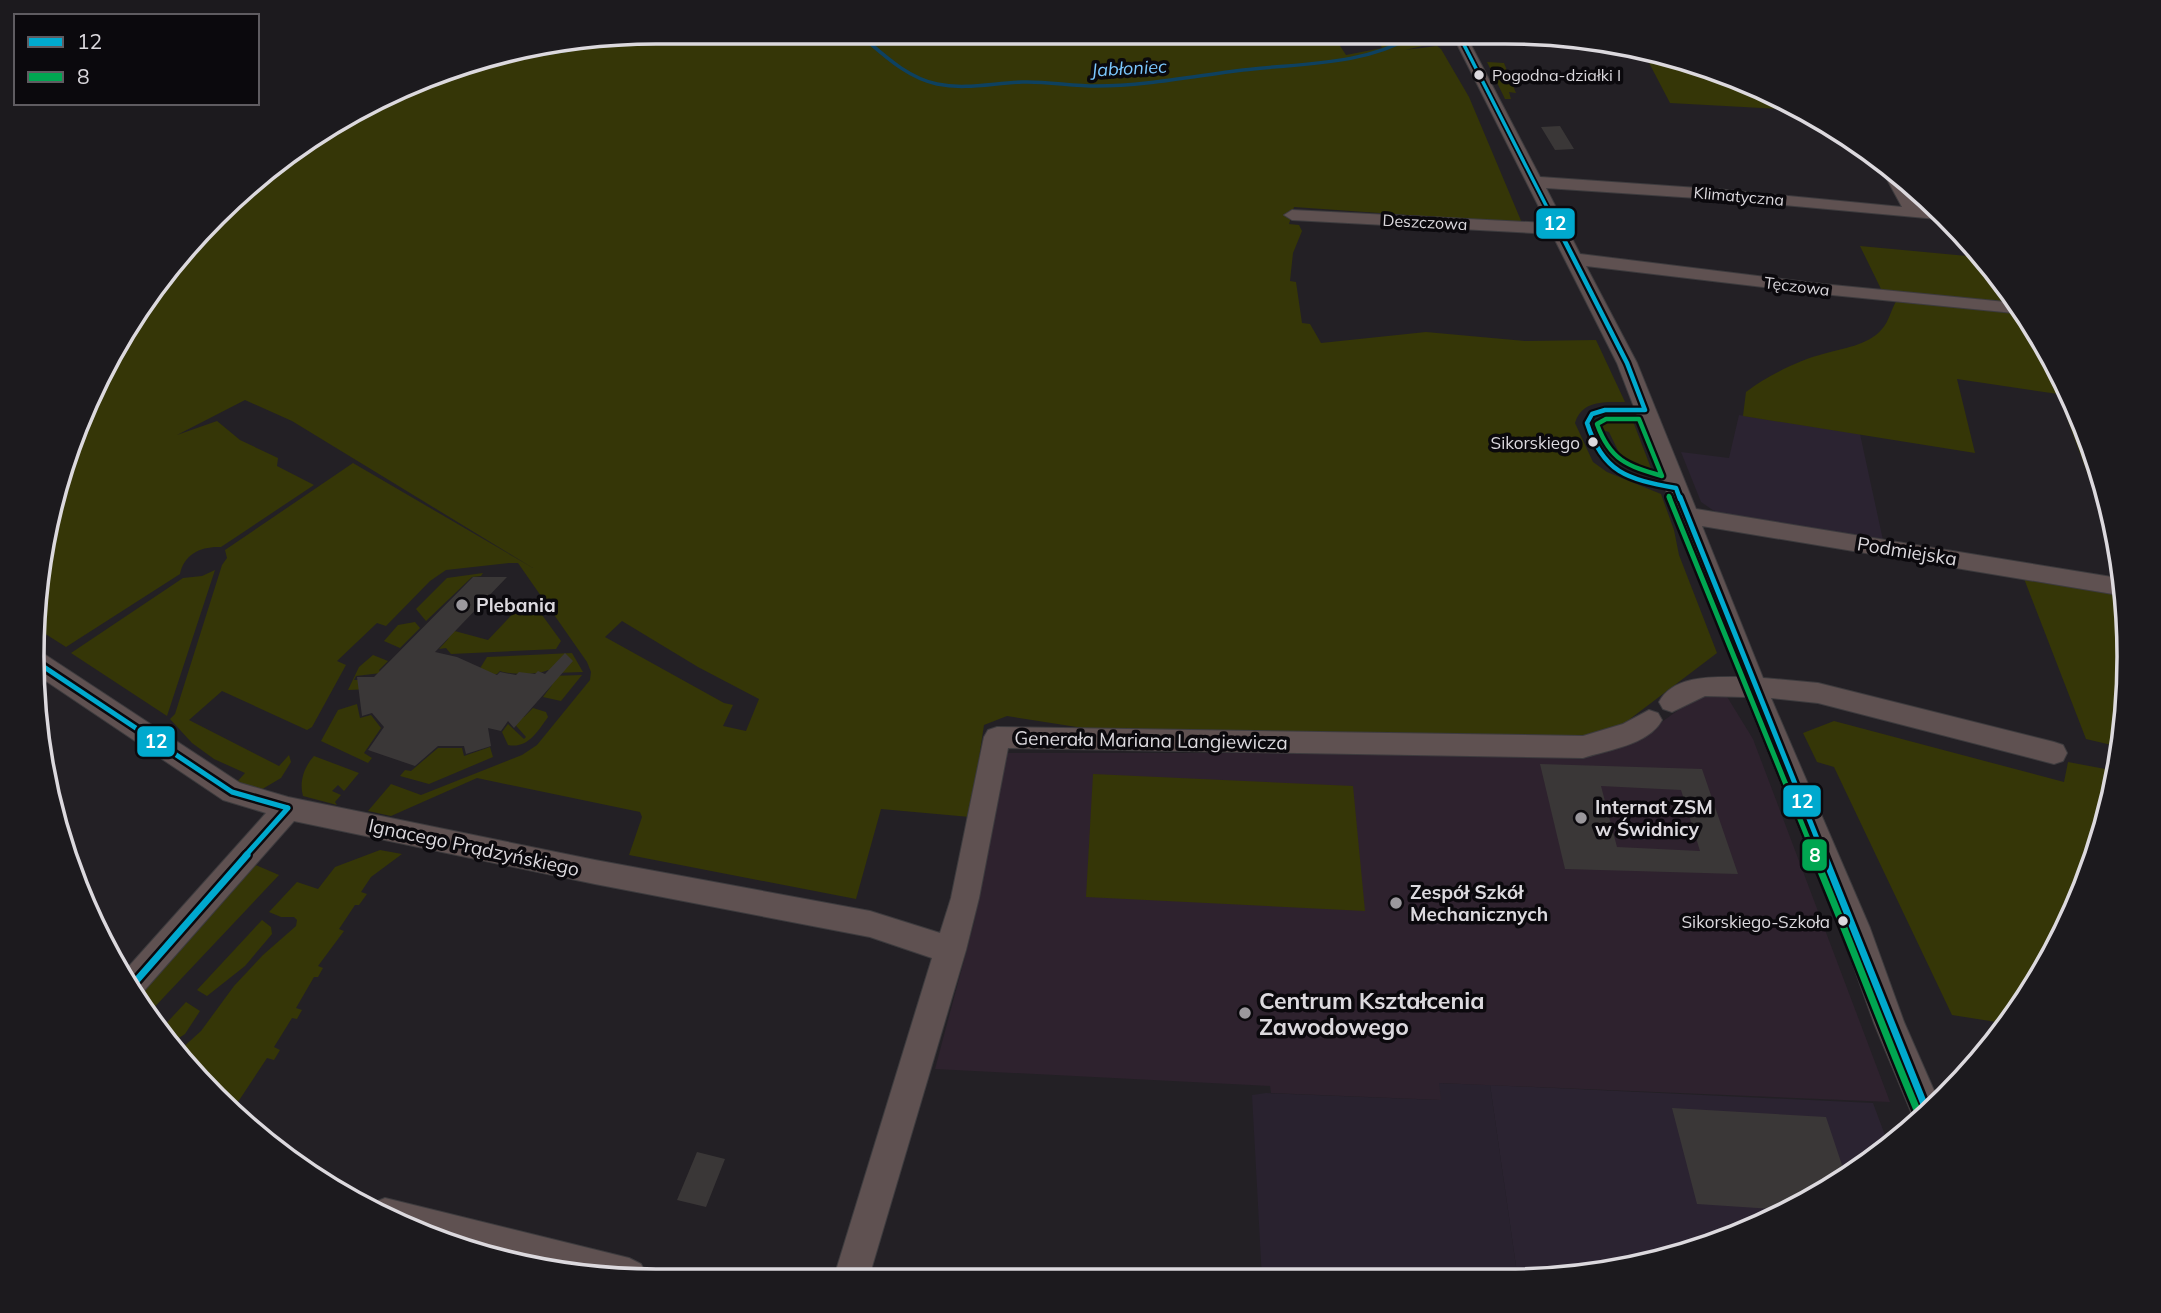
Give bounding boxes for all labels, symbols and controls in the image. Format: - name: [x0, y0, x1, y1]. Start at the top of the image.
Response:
- legend: [14, 14, 259, 105]
- text: 12: [77, 28, 102, 54]
- water label: Jabłoniec: [1089, 55, 1167, 82]
- text: 8: [77, 63, 90, 89]
- place label: Pogodna-działki I: [1492, 65, 1621, 85]
- marker: Pogodna-działki I: [1472, 68, 1486, 82]
- street label: Klimatyczna: [1693, 182, 1785, 210]
- line badge: 12: [1535, 207, 1576, 240]
- street label: Deszczowa: [1382, 210, 1468, 234]
- text: 12: [1544, 211, 1566, 235]
- street label: Tęczowa: [1763, 272, 1831, 300]
- place label: Sikorskiego: [1491, 432, 1580, 453]
- marker: Sikorskiego: [1586, 435, 1600, 449]
- street label: Podmiejska: [1855, 531, 1959, 571]
- place label: Plebania: [476, 593, 556, 617]
- marker: Plebania: [454, 597, 470, 613]
- line badge: 12: [136, 725, 176, 758]
- street label: Generała Mariana Langiewicza: [1014, 726, 1288, 754]
- text: 12: [145, 729, 167, 753]
- line badge: 12: [1782, 784, 1822, 818]
- text: 12: [1791, 789, 1813, 813]
- place label: Internat ZSM w Świdnicy: [1595, 795, 1713, 841]
- marker: Internat ZSM w Świdnicy: [1573, 810, 1589, 826]
- street label: Ignacego Prądzyńskiego: [366, 813, 582, 881]
- line badge: 8: [1801, 838, 1828, 872]
- text: 8: [1809, 843, 1821, 867]
- place label: Zespół Szkół Mechanicznych: [1410, 880, 1548, 926]
- marker: Zespół Szkół Mechanicznych: [1388, 895, 1404, 911]
- place label: Sikorskiego-Szkoła: [1682, 911, 1830, 932]
- marker: Sikorskiego-Szkoła: [1836, 914, 1850, 928]
- place label: Centrum Kształcenia Zawodowego: [1259, 986, 1485, 1041]
- marker: Centrum Kształcenia Zawodowego: [1237, 1005, 1253, 1021]

